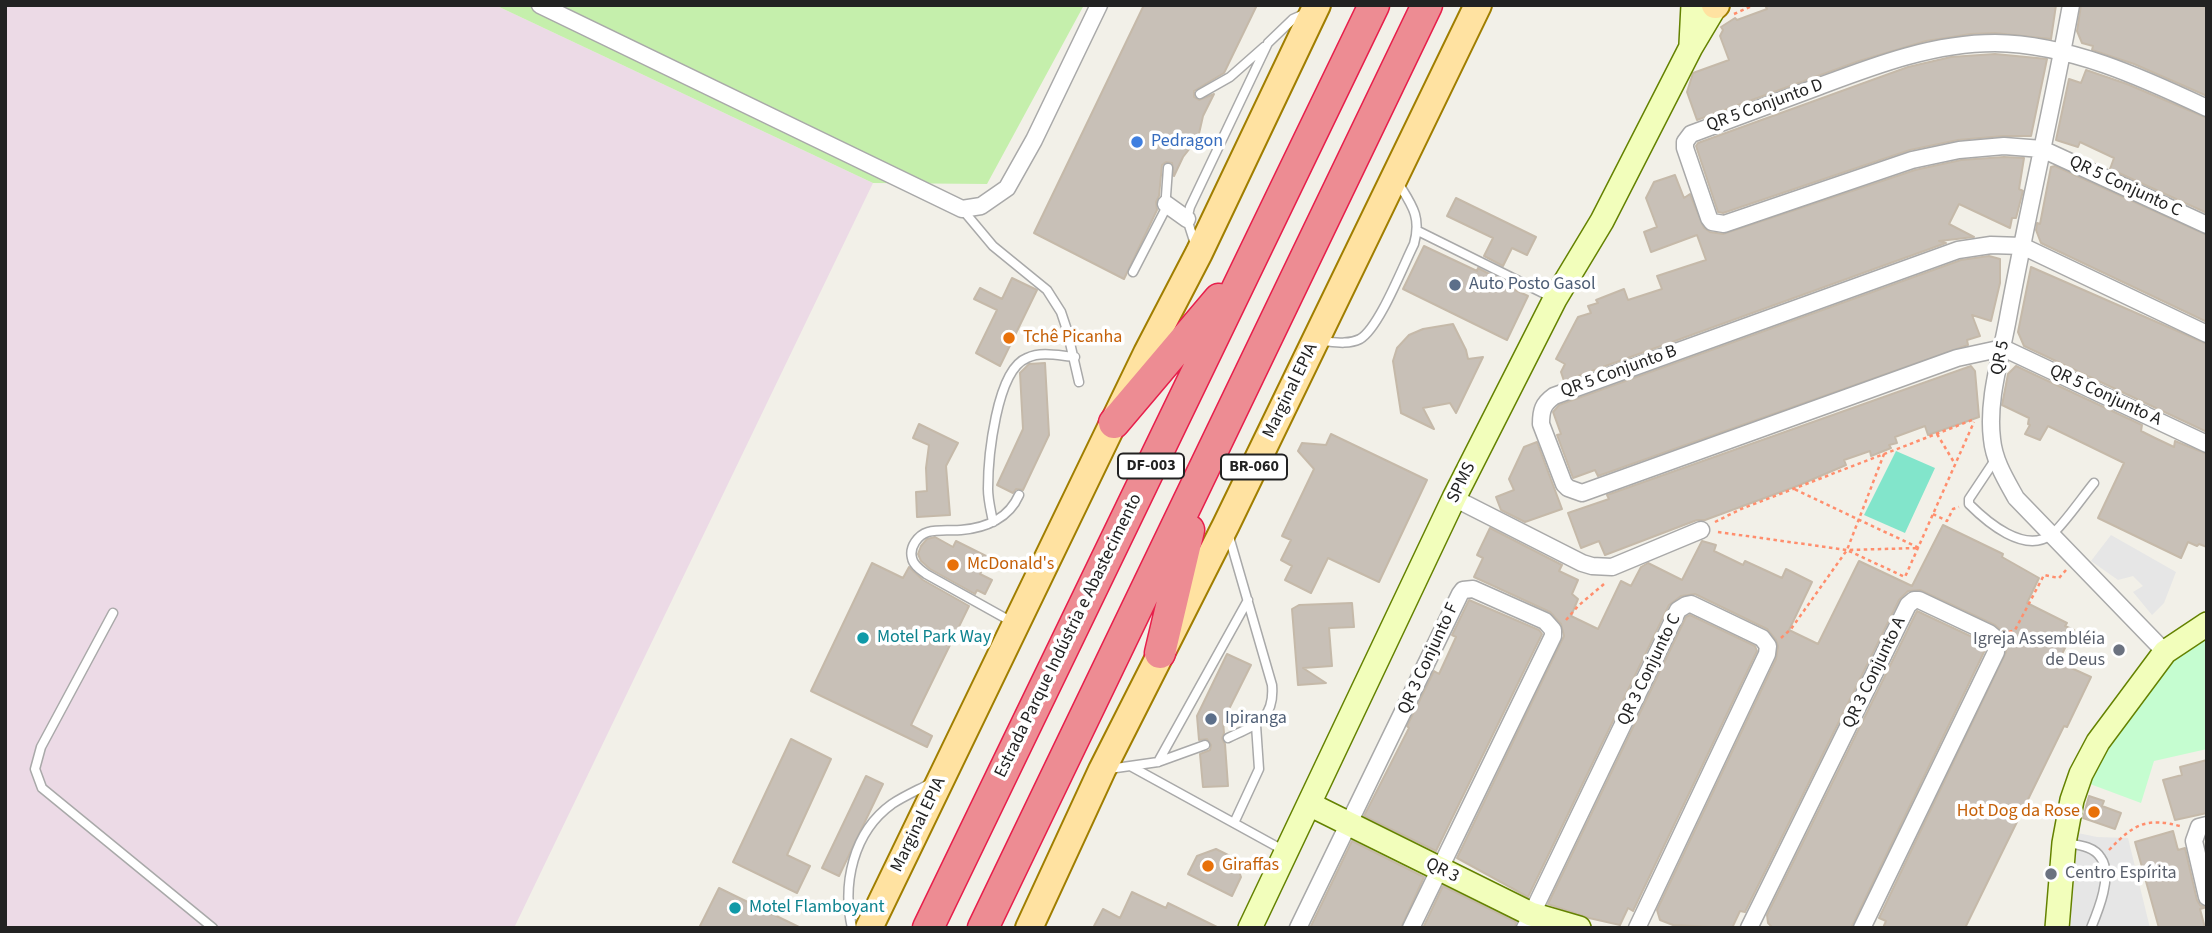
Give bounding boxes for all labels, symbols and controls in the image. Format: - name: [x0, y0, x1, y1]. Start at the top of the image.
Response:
- street label: QR 5 Conjunto D: [1704, 75, 1826, 137]
- place label: Pedragon: [1151, 131, 1223, 153]
- marker: Pedragon: [1129, 134, 1145, 150]
- street label: QR 5 Conjunto C: [2065, 151, 2185, 223]
- place label: Auto Posto Gasol: [1469, 274, 1596, 296]
- marker: Auto Posto Gasol: [1447, 277, 1463, 293]
- place label: Tchê Picanha: [1023, 327, 1122, 349]
- marker: Tchê Picanha: [1001, 330, 1017, 346]
- street label: QR 5: [1987, 339, 2015, 377]
- street label: Marginal EPIA: [1259, 340, 1323, 442]
- street label: QR 5 Conjunto B: [1558, 341, 1680, 403]
- street label: QR 5 Conjunto A: [2045, 361, 2165, 431]
- road number: DF-003: [1118, 453, 1184, 478]
- road number: BR-060: [1221, 454, 1287, 480]
- street label: SPMS: [1443, 459, 1481, 507]
- street label: Estrada Parque Indústria e Abastecimento: [991, 491, 1147, 781]
- place label: McDonald's: [967, 554, 1054, 576]
- marker: McDonald's: [945, 557, 961, 573]
- street label: QR 3 Conjunto F: [1394, 600, 1464, 718]
- street label: QR 3 Conjunto C: [1614, 611, 1686, 729]
- street label: QR 3 Conjunto A: [1839, 614, 1911, 732]
- place label: Motel Park Way: [877, 627, 991, 649]
- place label: Igreja Assembléia de Deus: [1973, 629, 2105, 672]
- marker: Motel Park Way: [855, 630, 871, 646]
- marker: Igreja Assembléia de Deus: [2111, 642, 2127, 658]
- place label: Ipiranga: [1225, 708, 1287, 730]
- marker: Ipiranga: [1203, 711, 1219, 727]
- street label: Marginal EPIA: [887, 774, 951, 876]
- place label: Hot Dog da Rose: [1957, 801, 2080, 823]
- marker: Hot Dog da Rose: [2086, 804, 2102, 820]
- street label: QR 3: [1422, 854, 1462, 888]
- place label: Giraffas: [1222, 855, 1279, 877]
- marker: Giraffas: [1200, 858, 1216, 874]
- place label: Centro Espírita: [2065, 863, 2176, 885]
- marker: Centro Espírita: [2043, 866, 2059, 882]
- place label: Motel Flamboyant: [749, 897, 885, 919]
- marker: Motel Flamboyant: [727, 900, 743, 916]

